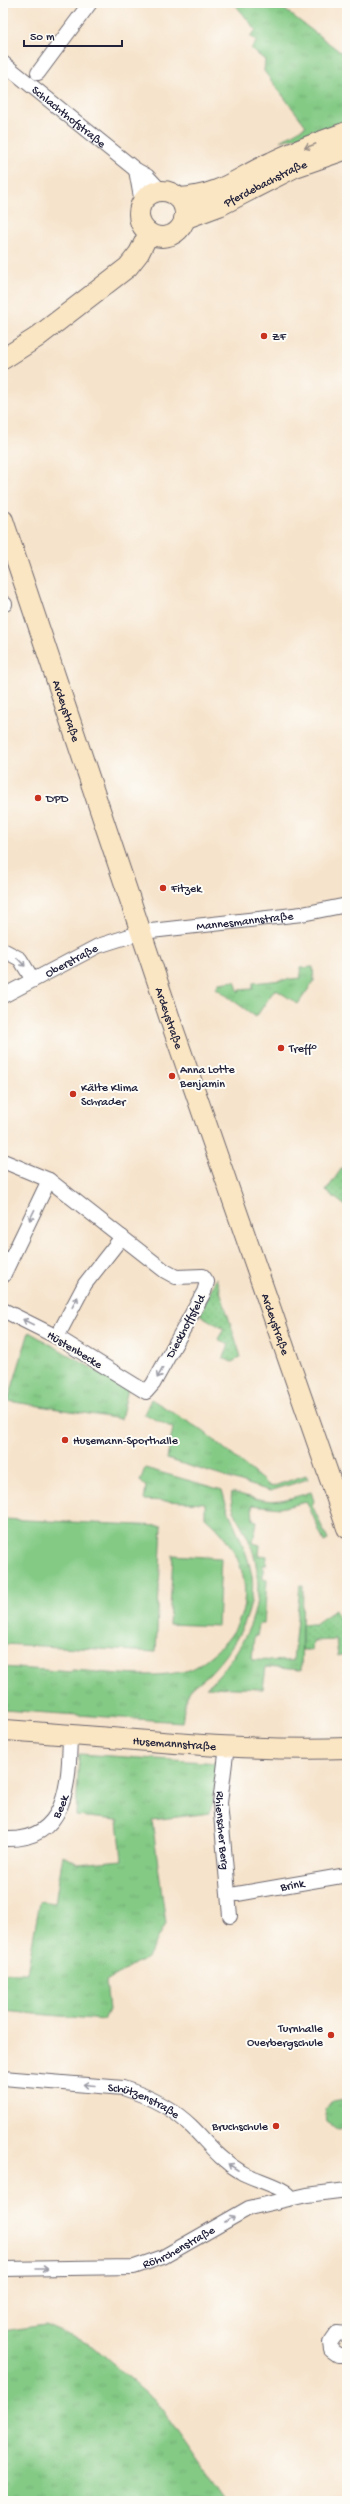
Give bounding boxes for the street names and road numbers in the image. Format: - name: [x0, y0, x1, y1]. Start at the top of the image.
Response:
- street label: Schlachthofstraße: [28, 84, 108, 152]
- street label: Pferdebachstraße: [221, 158, 310, 212]
- street label: Ardeystraße: [48, 679, 82, 745]
- street label: Mannesmannstraße: [196, 910, 295, 935]
- street label: Oberstraße: [43, 942, 102, 982]
- street label: Ardeystraße: [151, 986, 185, 1052]
- street label: Dieckhoffsfeld: [164, 1292, 210, 1362]
- street label: Ardeystraße: [257, 1292, 291, 1358]
- street label: Hüstenbecke: [44, 1329, 105, 1373]
- street label: Husemannstraße: [132, 1735, 217, 1755]
- street label: Rhienscher Berg: [211, 1790, 231, 1871]
- street label: Beek: [50, 1792, 73, 1822]
- street label: Brink: [278, 1877, 307, 1896]
- street label: Schützenstraße: [107, 2082, 182, 2123]
- street label: Röhrchenstraße: [141, 2224, 219, 2272]

